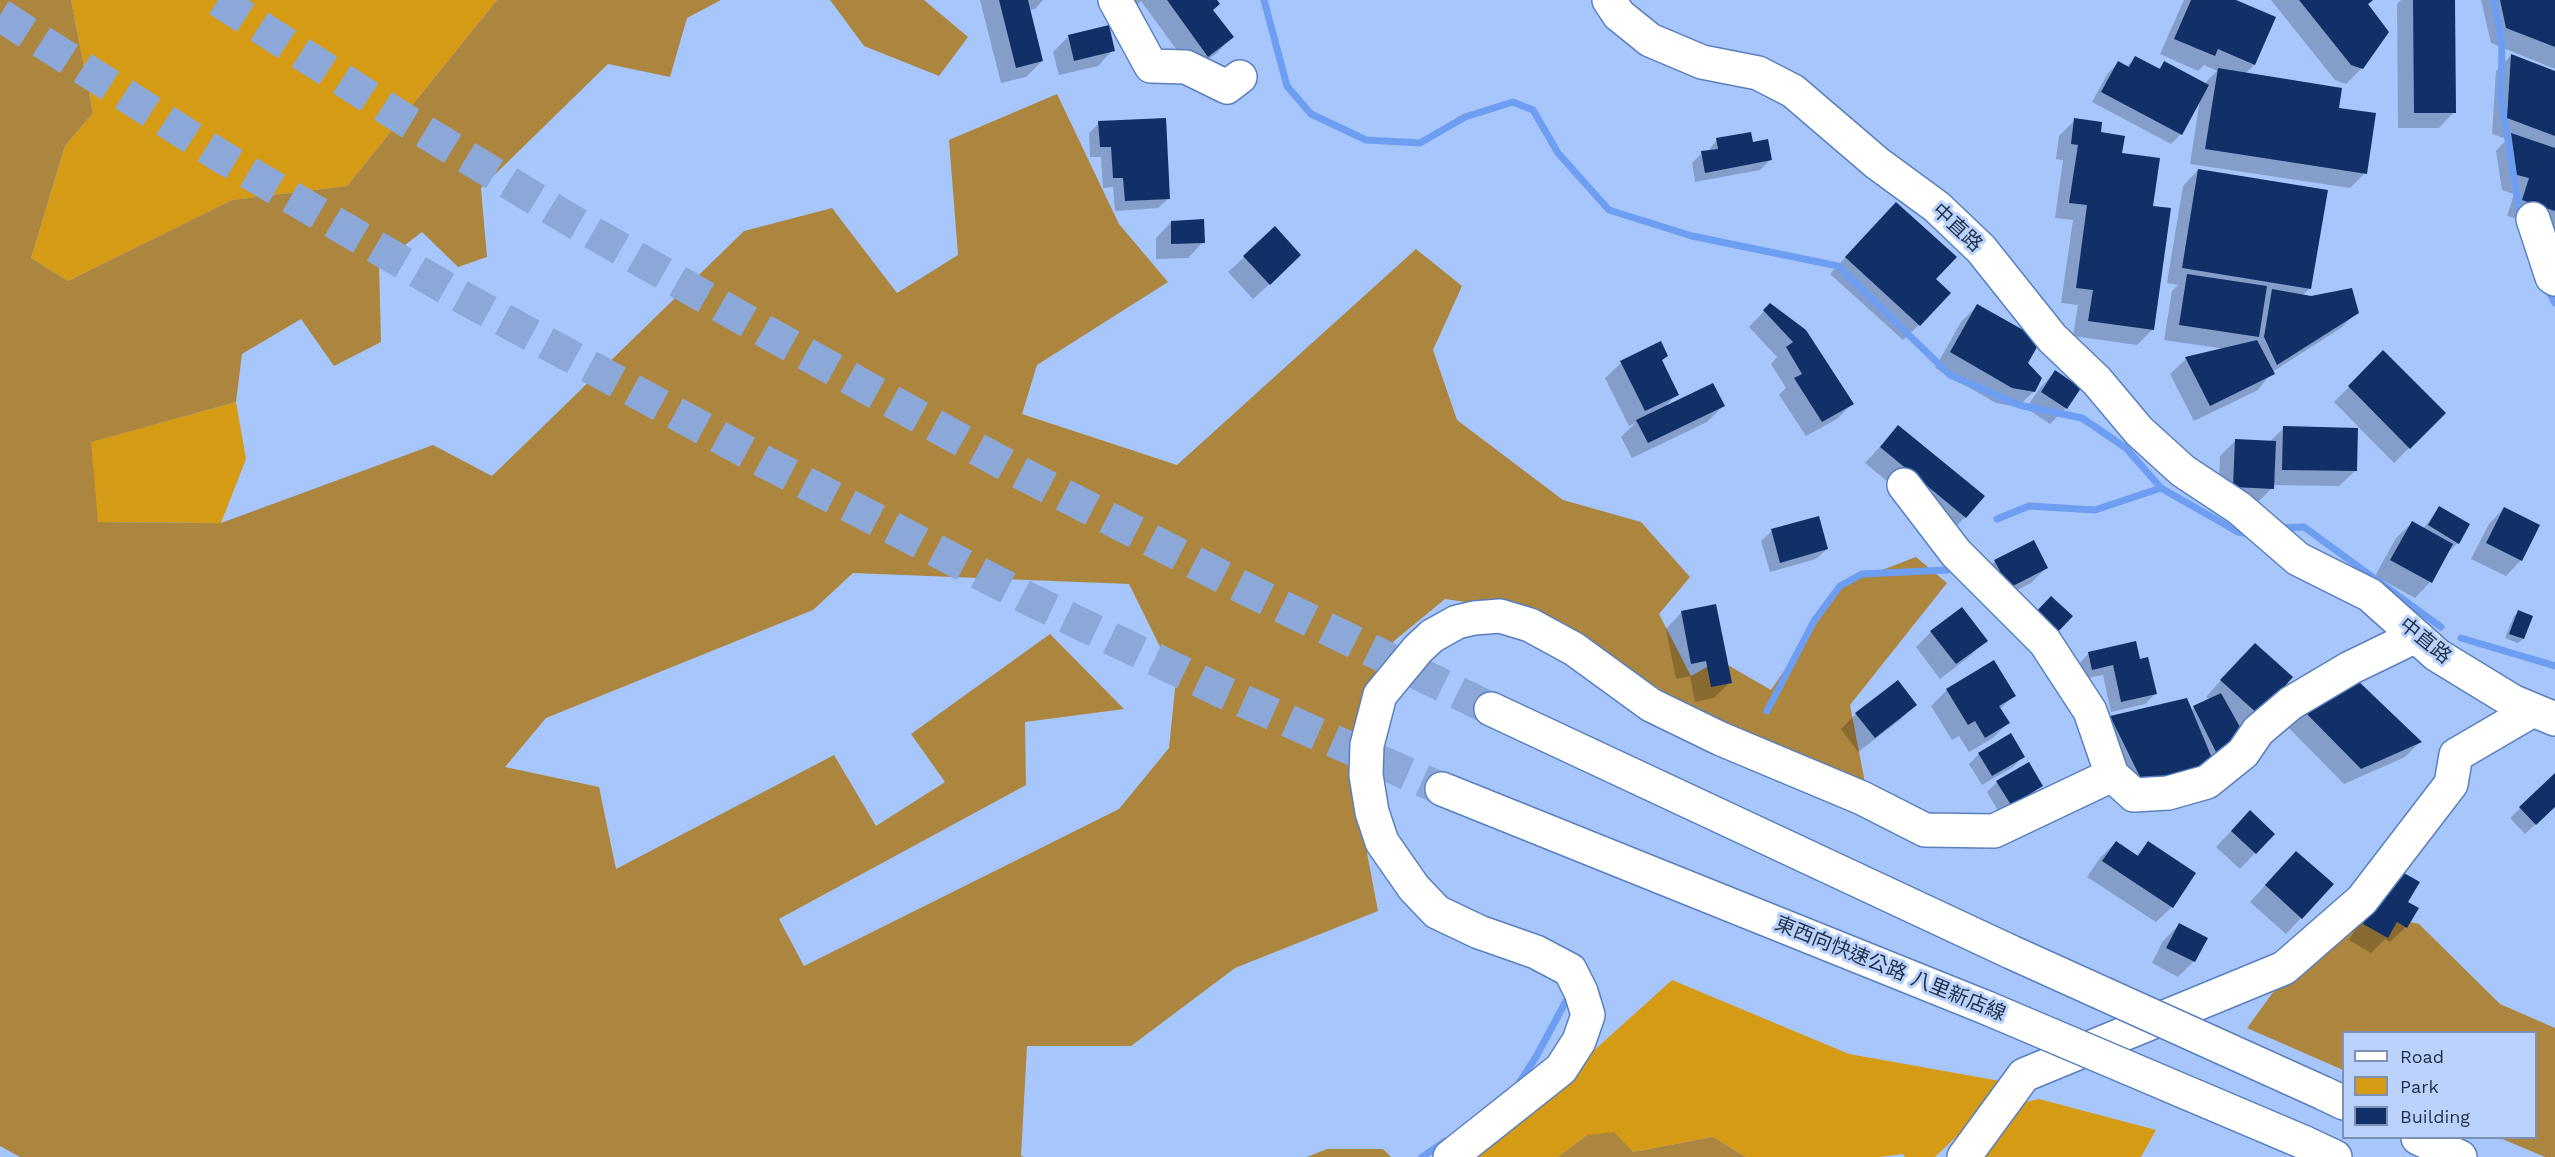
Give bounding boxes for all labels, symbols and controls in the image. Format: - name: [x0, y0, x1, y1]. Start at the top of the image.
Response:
- street label: 中直路: [1927, 199, 1987, 257]
- street label: 中直路: [2394, 613, 2456, 669]
- street label: 東西向快速公路 八里新店線: [1771, 912, 2009, 1026]
- legend: [2342, 1031, 2537, 1139]
- text: Road: [2400, 1046, 2444, 1067]
- text: Park: [2400, 1076, 2439, 1097]
- text: Building: [2400, 1106, 2470, 1127]

